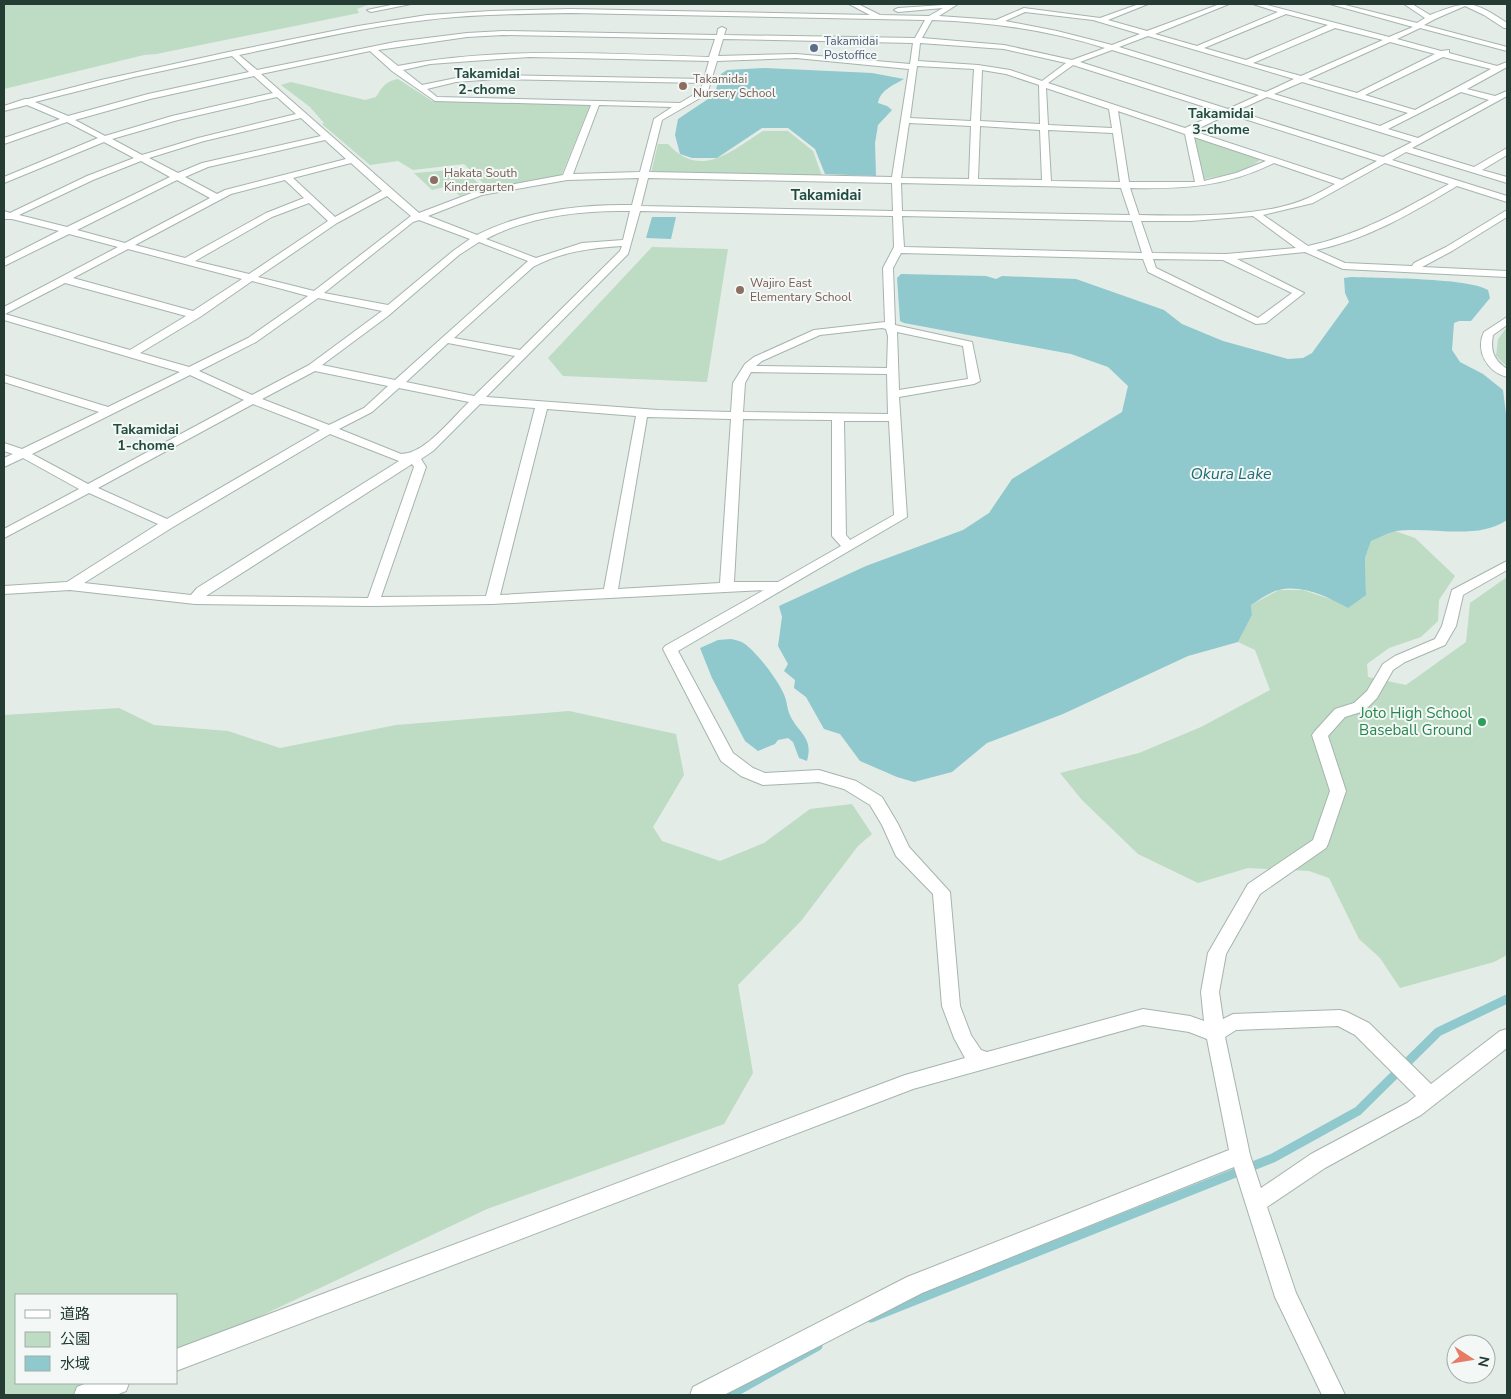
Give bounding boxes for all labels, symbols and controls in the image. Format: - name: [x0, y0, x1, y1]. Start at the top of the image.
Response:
- place label: Takamidai Postoffice: [824, 33, 878, 63]
- marker: Takamidai Postoffice: [808, 42, 820, 54]
- district label: Takamidai 2-chome: [454, 64, 520, 99]
- place label: Takamidai Nursery School: [693, 71, 776, 101]
- marker: Takamidai Nursery School: [677, 80, 689, 92]
- district label: Takamidai 3-chome: [1188, 104, 1254, 139]
- place label: Hakata South Kindergarten: [444, 165, 517, 195]
- marker: Hakata South Kindergarten: [428, 174, 440, 186]
- district label: Takamidai: [791, 185, 861, 205]
- place label: Wajiro East Elementary School: [750, 275, 852, 305]
- marker: Wajiro East Elementary School: [734, 284, 746, 296]
- district label: Takamidai 1-chome: [113, 420, 179, 455]
- water label: Okura Lake: [1191, 463, 1272, 485]
- place label: Joto High School Baseball Ground: [1359, 703, 1473, 740]
- marker: Joto High School Baseball Ground: [1476, 716, 1488, 728]
- legend: [15, 1294, 178, 1384]
- text: 道路: [60, 1304, 90, 1324]
- text: 公園: [60, 1329, 90, 1349]
- north arrow: [1446, 1334, 1496, 1384]
- text: 水域: [60, 1354, 90, 1374]
- text: N: [1473, 1354, 1494, 1369]

